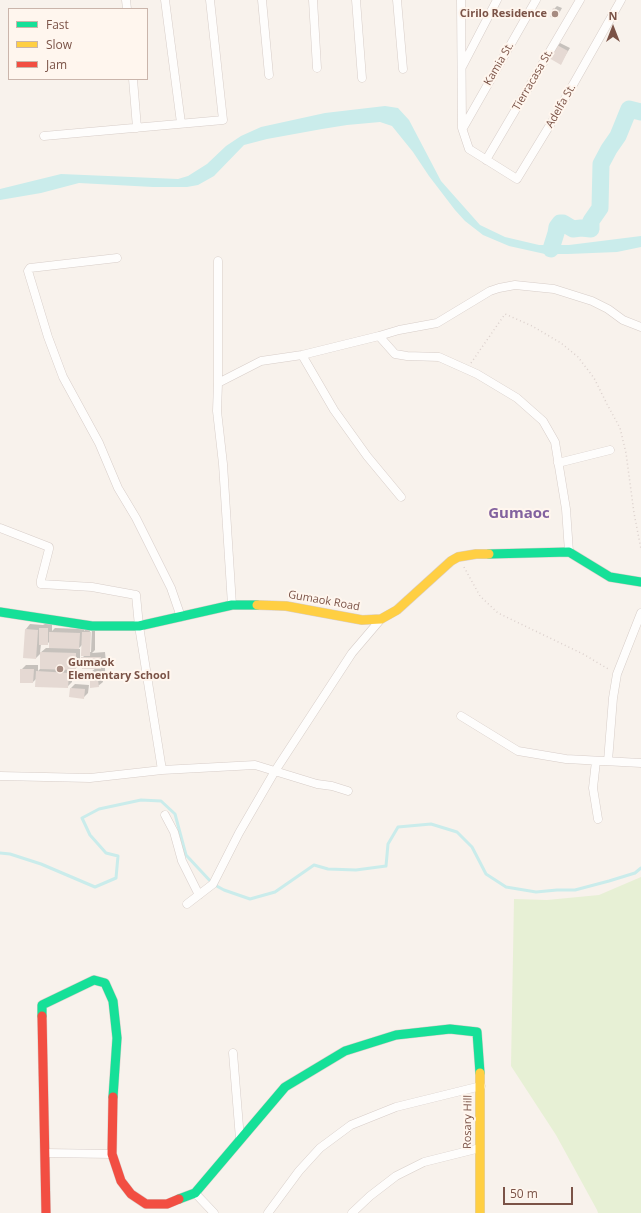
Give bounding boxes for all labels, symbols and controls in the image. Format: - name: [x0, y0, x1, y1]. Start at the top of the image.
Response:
- place label: Cirilo Residence: [460, 7, 547, 21]
- legend: [8, 8, 148, 80]
- north arrow: [593, 8, 633, 48]
- text: N: [609, 8, 617, 23]
- marker: Cirilo Residence: [550, 9, 560, 19]
- text: Fast: [46, 16, 69, 33]
- text: Slow: [46, 36, 72, 53]
- street label: Kamia St.: [481, 40, 517, 88]
- street label: Tierracasa St.: [510, 47, 556, 113]
- text: Jam: [46, 56, 67, 73]
- street label: Adelfa St.: [543, 82, 579, 130]
- district label: Gumaoc: [488, 505, 550, 523]
- street label: Gumaok Road: [287, 588, 361, 614]
- place label: Gumaok Elementary School: [68, 656, 170, 682]
- marker: Gumaok Elementary School: [55, 664, 65, 674]
- street label: Rosary Hill: [461, 1095, 475, 1149]
- scale bar: [505, 1179, 575, 1205]
- text: 50 m: [510, 1185, 538, 1202]

